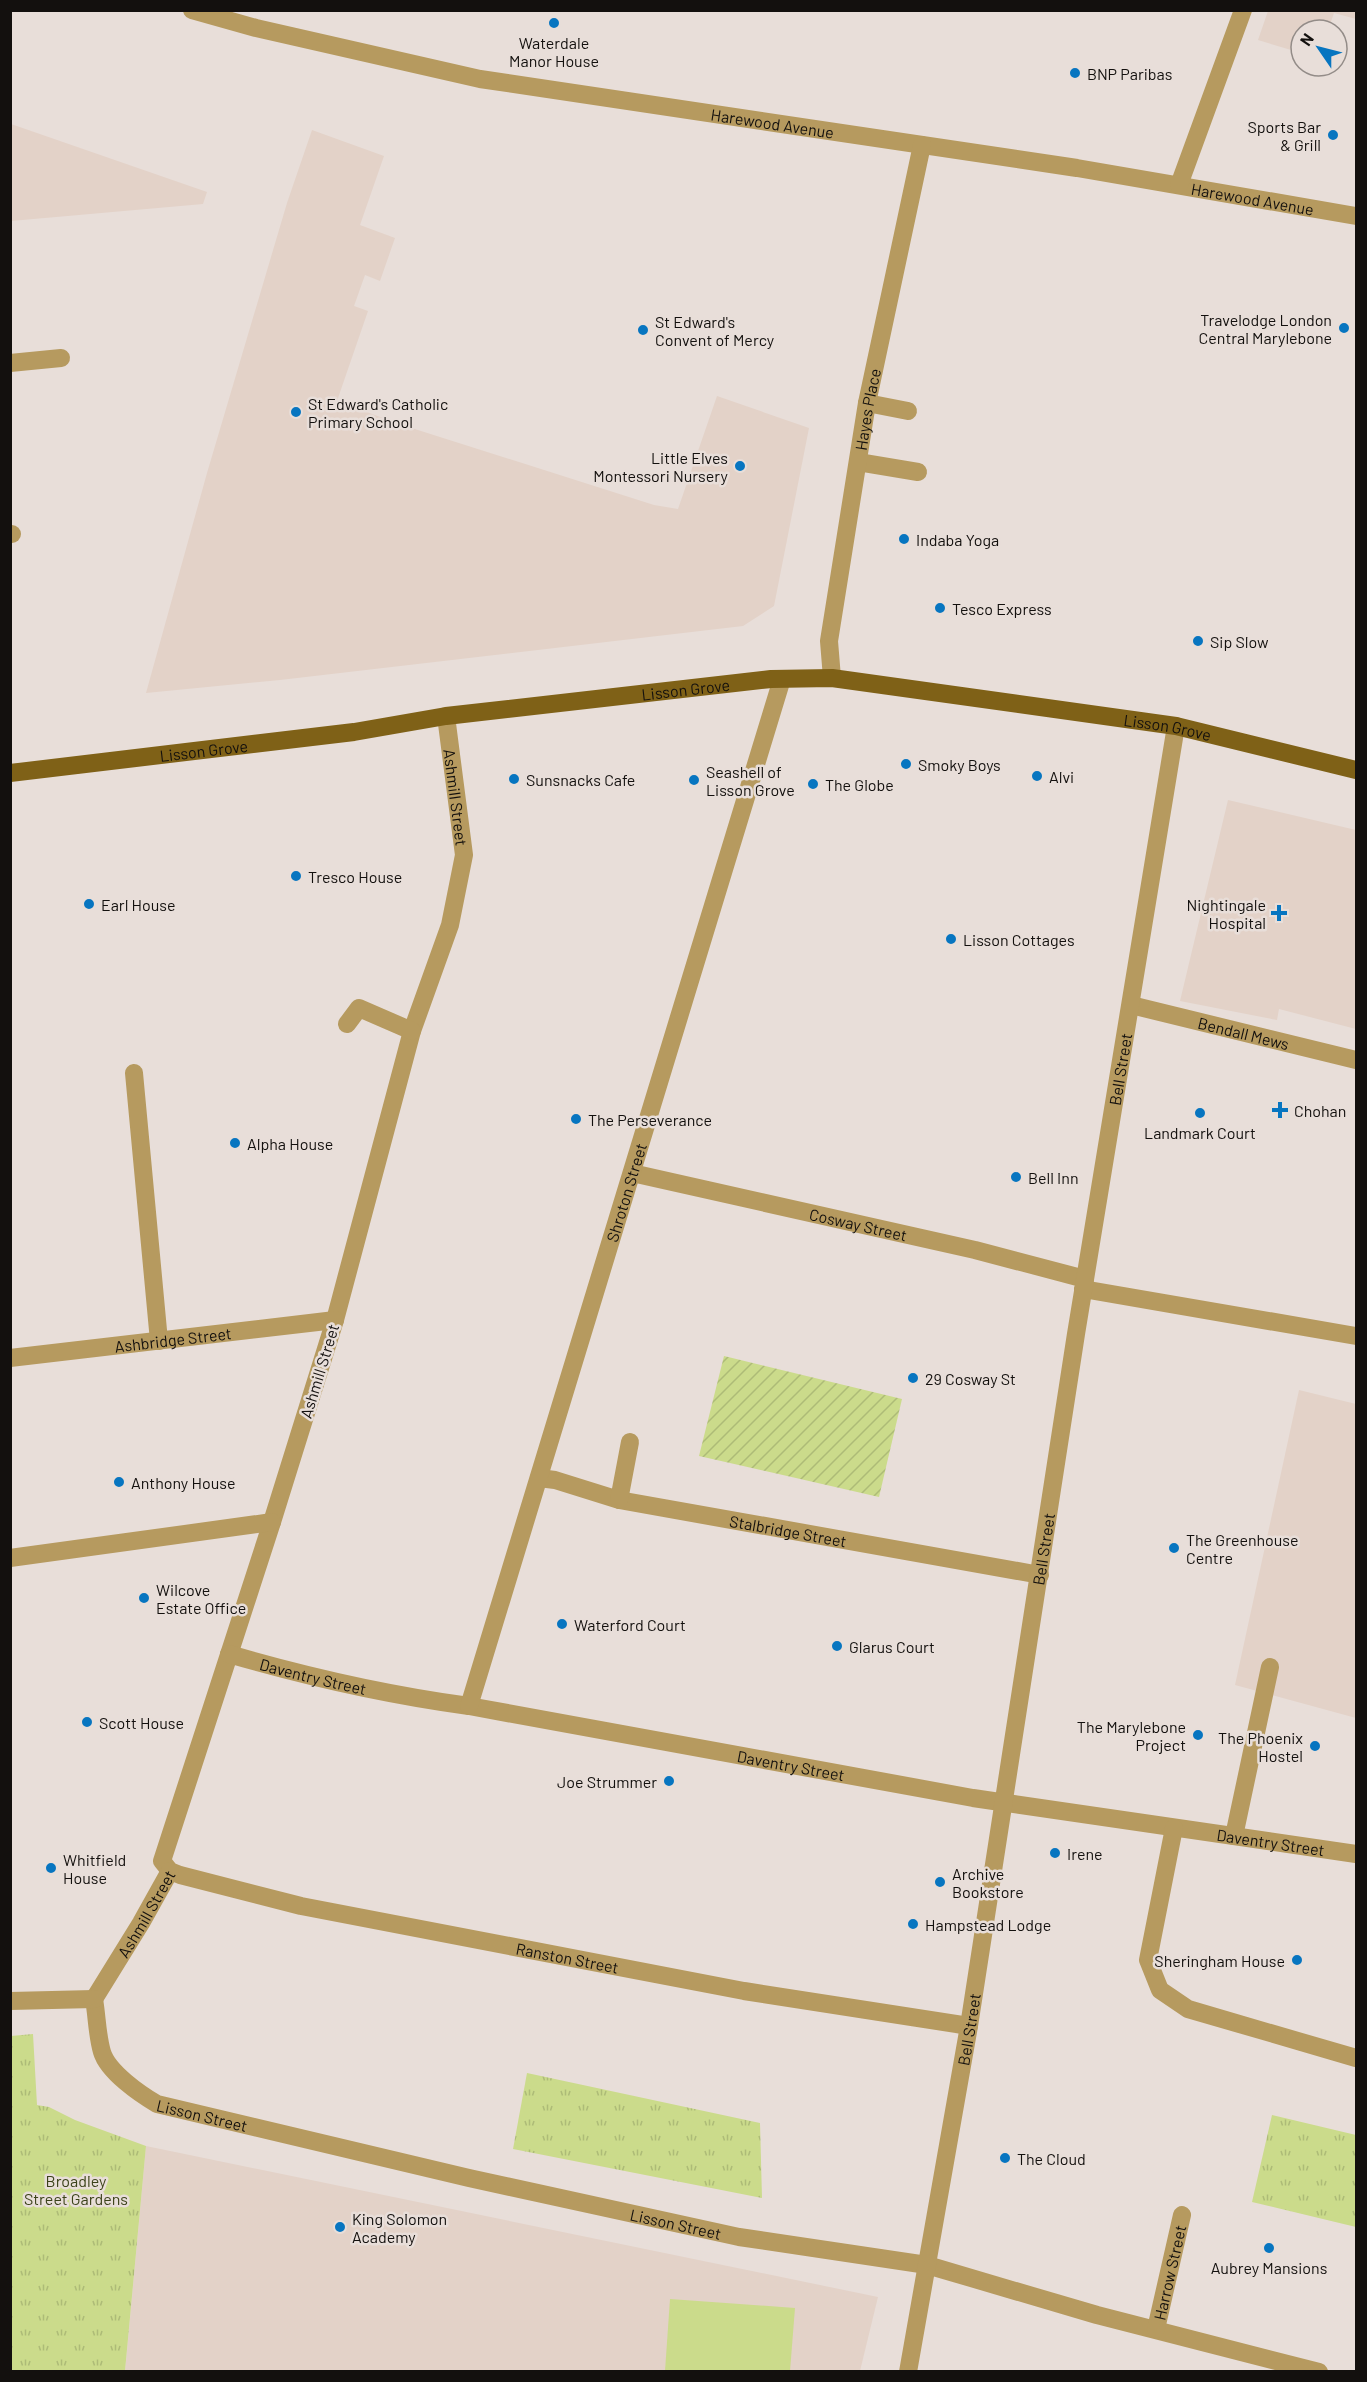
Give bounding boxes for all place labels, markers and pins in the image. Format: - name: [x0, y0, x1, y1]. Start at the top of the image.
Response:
- marker: Waterdale Manor House: [547, 16, 561, 30]
- place label: Waterdale Manor House: [509, 33, 599, 70]
- place label: BNP Paribas: [1087, 64, 1172, 83]
- marker: BNP Paribas: [1068, 66, 1082, 80]
- place label: Sports Bar & Grill: [1248, 117, 1321, 154]
- marker: Sports Bar & Grill: [1326, 128, 1340, 142]
- place label: Travelodge London Central Marylebone: [1199, 310, 1332, 347]
- place label: St Edward's Convent of Mercy: [655, 312, 775, 349]
- marker: Travelodge London Central Marylebone: [1337, 321, 1351, 335]
- marker: St Edward's Convent of Mercy: [636, 323, 650, 337]
- place label: St Edward's Catholic Primary School: [308, 394, 448, 431]
- marker: St Edward's Catholic Primary School: [289, 405, 303, 419]
- place label: Little Elves Montessori Nursery: [593, 448, 729, 485]
- marker: Little Elves Montessori Nursery: [733, 459, 747, 473]
- place label: Indaba Yoga: [916, 530, 999, 549]
- marker: Indaba Yoga: [897, 532, 911, 546]
- place label: Tesco Express: [952, 599, 1052, 618]
- marker: Tesco Express: [933, 601, 947, 615]
- place label: Sip Slow: [1210, 632, 1269, 651]
- marker: Sip Slow: [1191, 634, 1205, 648]
- place label: Smoky Boys: [918, 755, 1001, 774]
- marker: Smoky Boys: [899, 757, 913, 771]
- place label: Seashell of Lisson Grove: [706, 762, 795, 799]
- place label: Alvi: [1049, 767, 1074, 786]
- marker: Alvi: [1030, 769, 1044, 783]
- place label: Sunsnacks Cafe: [526, 770, 635, 789]
- marker: Sunsnacks Cafe: [507, 772, 521, 786]
- marker: Seashell of Lisson Grove: [687, 773, 701, 787]
- place label: The Globe: [825, 775, 894, 794]
- marker: The Globe: [806, 777, 820, 791]
- place label: Tresco House: [308, 867, 402, 886]
- marker: Tresco House: [289, 869, 303, 883]
- place label: Earl House: [101, 895, 176, 914]
- place label: Nightingale Hospital: [1186, 895, 1266, 932]
- marker: Earl House: [82, 897, 96, 911]
- marker: Nightingale Hospital: [1270, 904, 1288, 922]
- place label: Lisson Cottages: [963, 930, 1075, 949]
- marker: Lisson Cottages: [944, 932, 958, 946]
- marker: Chohan: [1271, 1101, 1289, 1119]
- place label: Chohan: [1294, 1101, 1346, 1120]
- marker: Landmark Court: [1193, 1106, 1207, 1120]
- place label: The Perseverance: [588, 1110, 712, 1129]
- marker: The Perseverance: [569, 1112, 583, 1126]
- place label: Landmark Court: [1144, 1123, 1256, 1142]
- place label: Alpha House: [247, 1134, 333, 1153]
- marker: Alpha House: [228, 1136, 242, 1150]
- place label: Bell Inn: [1028, 1168, 1079, 1187]
- marker: Bell Inn: [1009, 1170, 1023, 1184]
- place label: 29 Cosway St: [925, 1369, 1016, 1388]
- marker: 29 Cosway St: [906, 1371, 920, 1385]
- place label: Anthony House: [131, 1473, 235, 1492]
- marker: Anthony House: [112, 1475, 126, 1489]
- place label: The Greenhouse Centre: [1186, 1530, 1299, 1567]
- marker: The Greenhouse Centre: [1167, 1541, 1181, 1555]
- place label: Wilcove Estate Office: [156, 1580, 246, 1617]
- marker: Wilcove Estate Office: [137, 1591, 151, 1605]
- place label: Waterford Court: [574, 1615, 686, 1634]
- marker: Waterford Court: [555, 1617, 569, 1631]
- place label: Glarus Court: [849, 1637, 935, 1656]
- marker: Glarus Court: [830, 1639, 844, 1653]
- place label: Scott House: [99, 1713, 184, 1732]
- marker: Scott House: [80, 1715, 94, 1729]
- place label: The Marylebone Project: [1077, 1717, 1186, 1754]
- marker: The Marylebone Project: [1191, 1728, 1205, 1742]
- place label: The Phoenix Hostel: [1218, 1728, 1303, 1765]
- marker: The Phoenix Hostel: [1308, 1739, 1322, 1753]
- place label: Joe Strummer: [557, 1772, 657, 1791]
- marker: Joe Strummer: [662, 1774, 676, 1788]
- place label: Irene: [1067, 1844, 1102, 1863]
- marker: Irene: [1048, 1846, 1062, 1860]
- place label: Whitfield House: [63, 1850, 126, 1887]
- marker: Whitfield House: [44, 1861, 58, 1875]
- place label: Archive Bookstore: [952, 1864, 1024, 1901]
- marker: Archive Bookstore: [933, 1875, 947, 1889]
- place label: Hampstead Lodge: [925, 1915, 1051, 1934]
- marker: Hampstead Lodge: [906, 1917, 920, 1931]
- place label: Sheringham House: [1154, 1951, 1285, 1970]
- marker: Sheringham House: [1290, 1953, 1304, 1967]
- place label: The Cloud: [1017, 2149, 1086, 2168]
- marker: The Cloud: [998, 2151, 1012, 2165]
- place label: King Solomon Academy: [352, 2209, 447, 2246]
- marker: King Solomon Academy: [333, 2220, 347, 2234]
- marker: Aubrey Mansions: [1262, 2241, 1276, 2255]
- place label: Aubrey Mansions: [1211, 2258, 1327, 2277]

